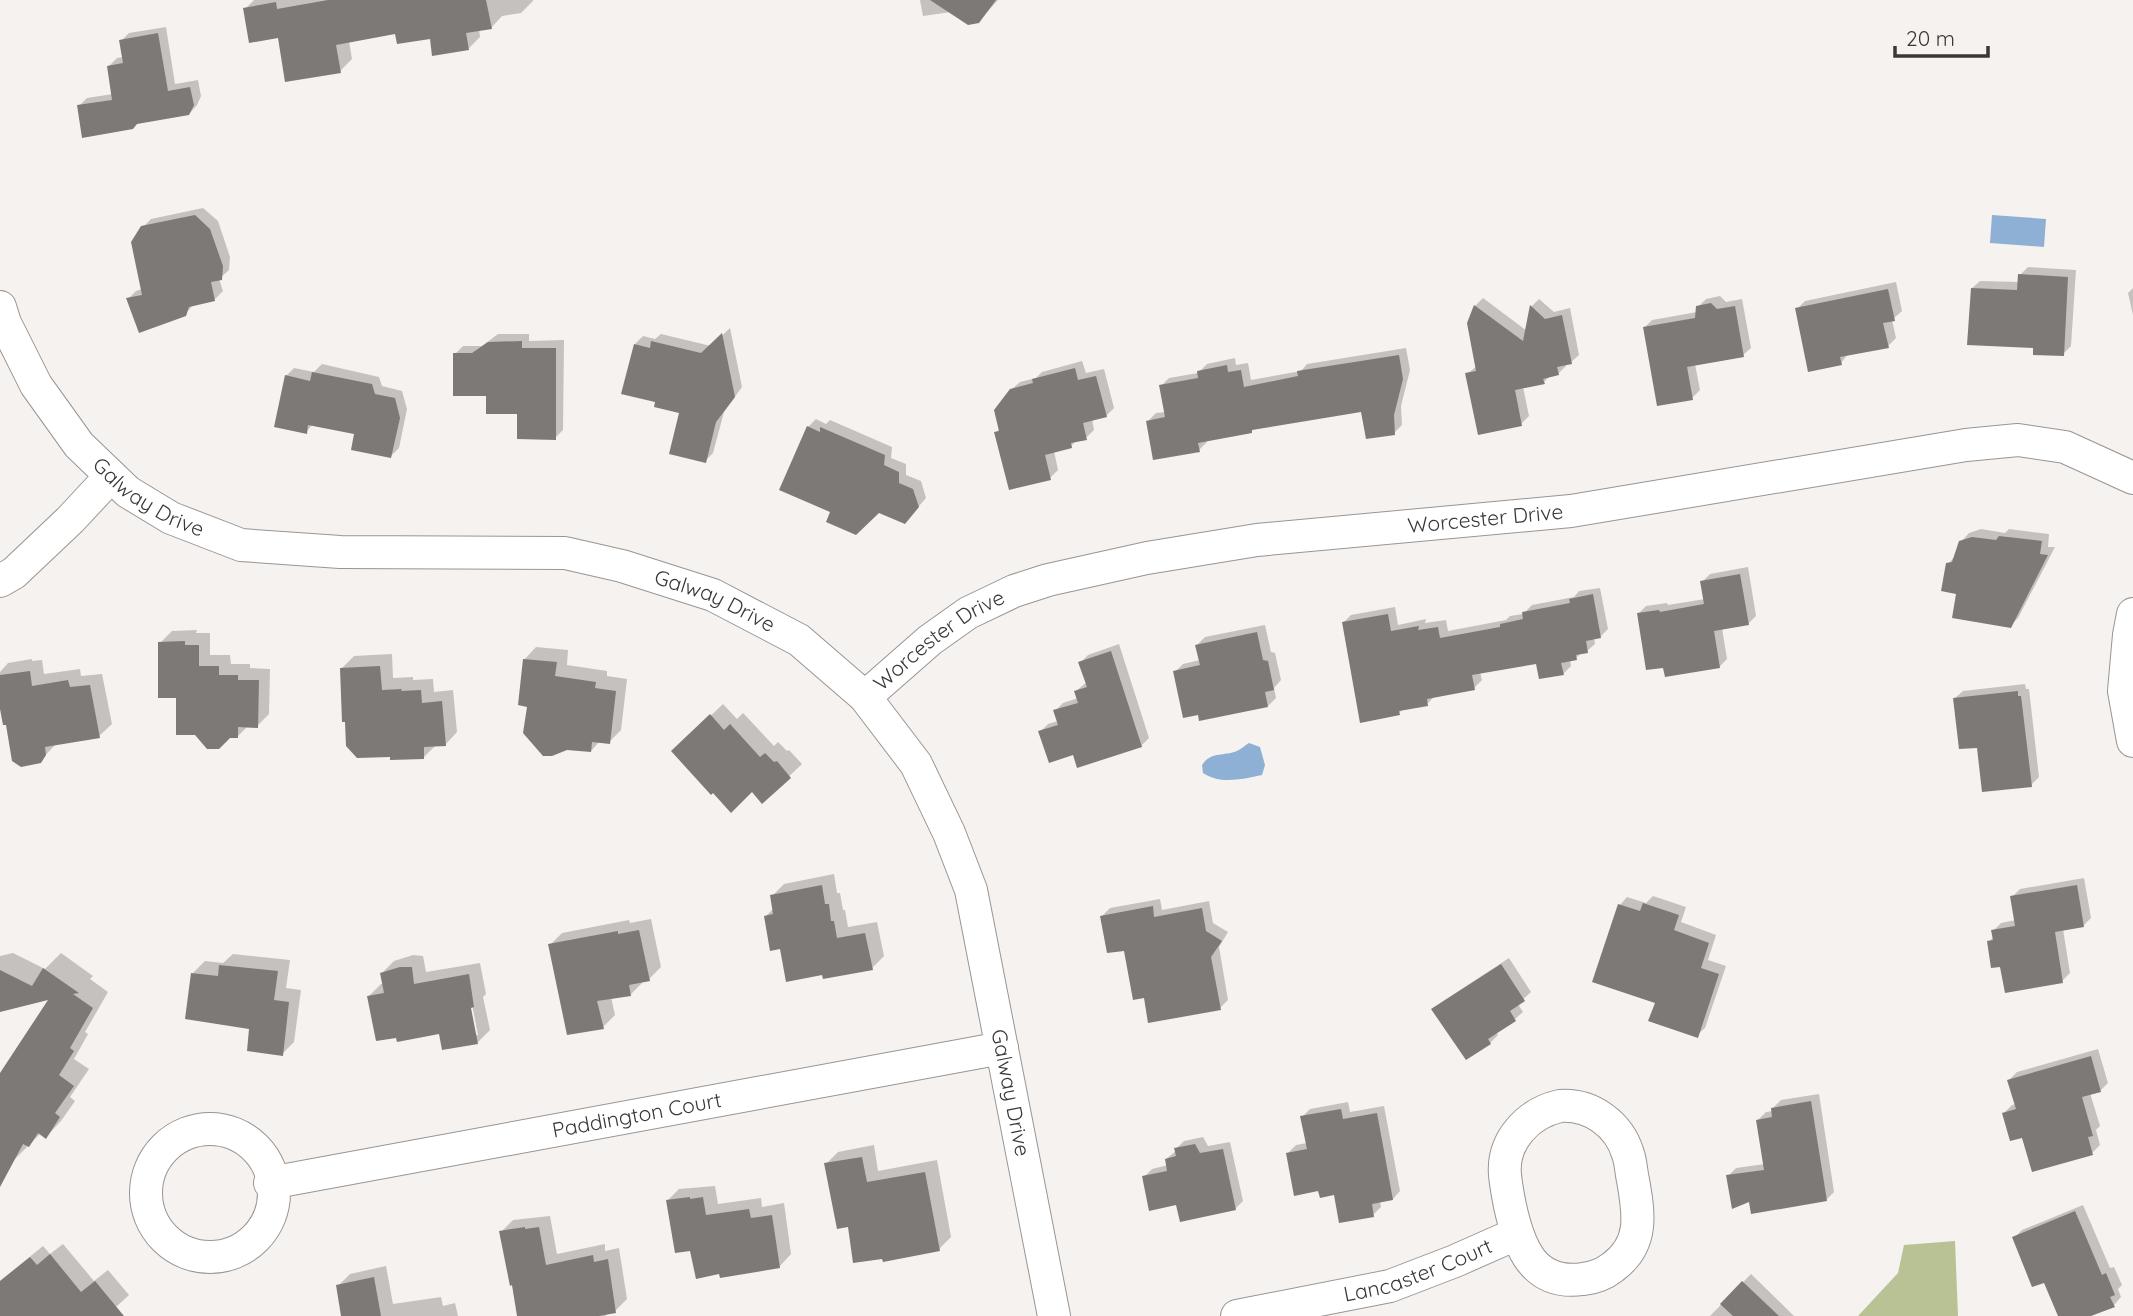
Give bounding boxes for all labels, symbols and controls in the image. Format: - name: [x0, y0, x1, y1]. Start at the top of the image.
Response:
- scale bar: [1895, 14, 1988, 58]
- text: 20 m: [1906, 25, 1955, 51]
- street label: Galway Drive: [88, 451, 208, 542]
- street label: Worcester Drive: [1406, 498, 1564, 538]
- street label: Galway Drive: [651, 563, 780, 637]
- street label: Worcester Drive: [868, 584, 1008, 696]
- street label: Galway Drive: [986, 1027, 1037, 1158]
- street label: Paddington Court: [550, 1086, 723, 1143]
- street label: Lancaster Court: [1341, 1232, 1496, 1307]

